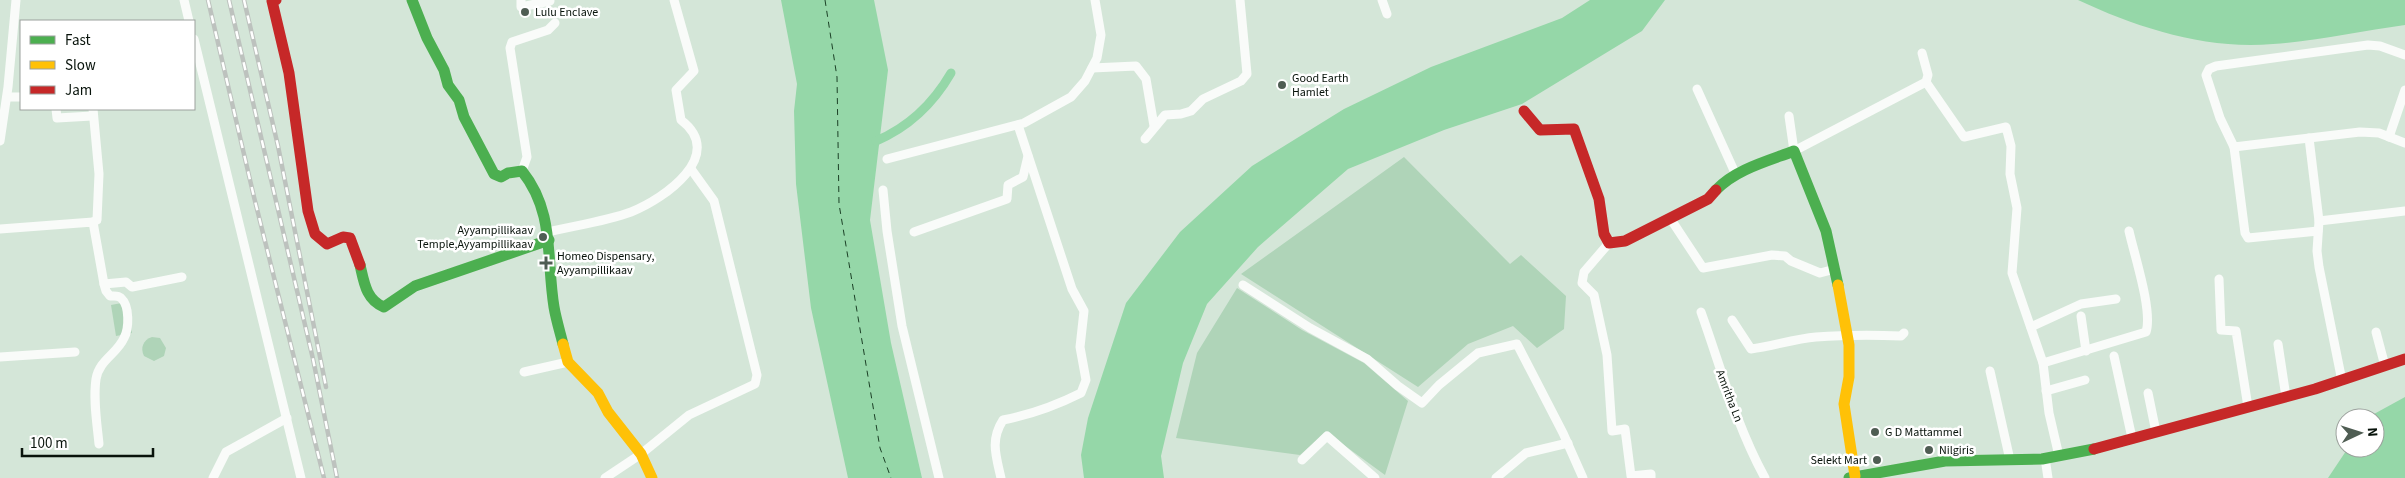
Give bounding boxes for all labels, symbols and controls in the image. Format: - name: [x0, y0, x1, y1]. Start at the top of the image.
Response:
- place label: Lulu Enclave: [535, 4, 598, 21]
- marker: Lulu Enclave: [519, 6, 531, 18]
- legend: [20, 20, 195, 110]
- text: Fast: [65, 30, 91, 51]
- text: Slow: [65, 55, 96, 76]
- place label: Good Earth Hamlet: [1292, 70, 1349, 101]
- marker: Good Earth Hamlet: [1276, 79, 1288, 91]
- text: Jam: [65, 80, 92, 101]
- place label: Ayyampillikaav Temple,Ayyampillikaav: [417, 222, 533, 253]
- marker: Ayyampillikaav Temple,Ayyampillikaav: [537, 231, 549, 243]
- place label: Homeo Dispensary, Ayyampillikaav: [557, 248, 654, 279]
- marker: Homeo Dispensary, Ayyampillikaav: [539, 256, 553, 270]
- street label: Amritha Ln: [1711, 367, 1747, 425]
- north arrow: [2335, 408, 2385, 458]
- place label: G D Mattammel: [1885, 424, 1962, 441]
- scale bar: [22, 426, 154, 458]
- marker: G D Mattammel: [1869, 426, 1881, 438]
- text: N: [2362, 427, 2382, 438]
- text: 100 m: [30, 433, 68, 454]
- place label: Nilgiris: [1939, 442, 1974, 459]
- marker: Nilgiris: [1923, 444, 1935, 456]
- place label: Selekt Mart: [1810, 452, 1867, 469]
- marker: Selekt Mart: [1871, 454, 1883, 466]

